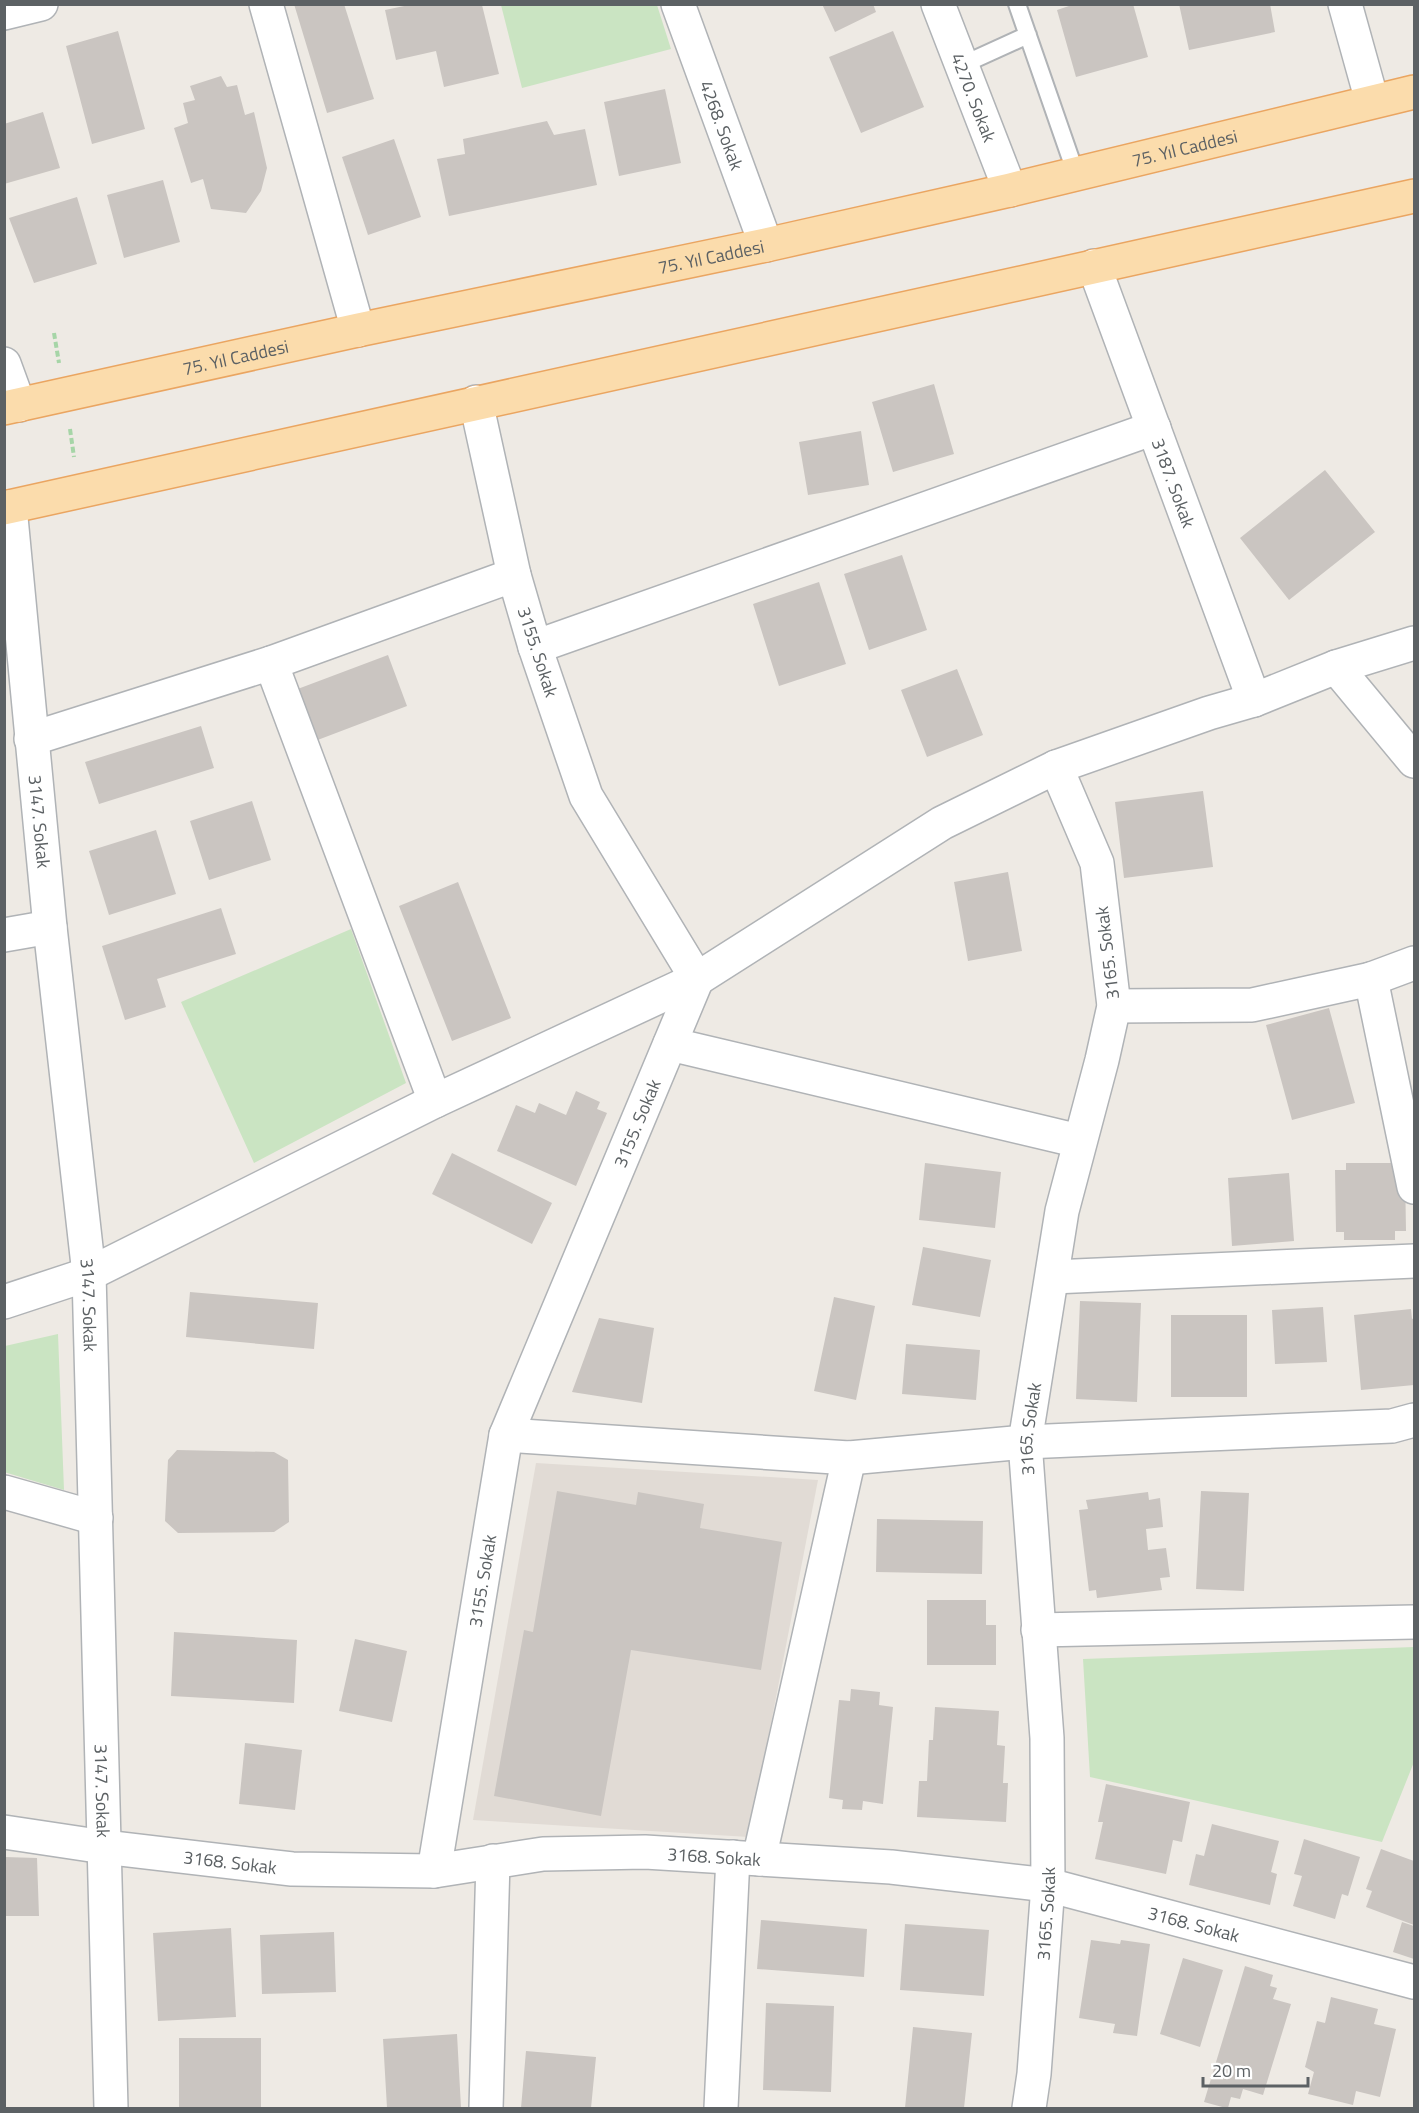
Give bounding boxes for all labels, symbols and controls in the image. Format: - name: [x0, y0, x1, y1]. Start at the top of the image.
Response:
- street label: 4270. Sokak: [945, 49, 1004, 146]
- street label: 4268. Sokak: [693, 77, 751, 174]
- street label: 75. Yıl Caddesi: [1129, 122, 1240, 174]
- street label: 75. Yıl Caddesi: [655, 232, 767, 281]
- street label: 75. Yıl Caddesi: [180, 332, 291, 382]
- street label: 3187. Sokak: [1145, 434, 1203, 532]
- street label: 3155. Sokak: [511, 603, 565, 701]
- street label: 3147. Sokak: [22, 774, 58, 870]
- street label: 3165. Sokak: [1088, 905, 1126, 1001]
- street label: 3155. Sokak: [606, 1074, 667, 1172]
- street label: 3147. Sokak: [74, 1257, 105, 1352]
- street label: 3165. Sokak: [1011, 1380, 1048, 1476]
- street label: 3155. Sokak: [461, 1532, 503, 1629]
- street label: 3147. Sokak: [88, 1744, 117, 1838]
- street label: 3168. Sokak: [667, 1840, 762, 1873]
- street label: 3168. Sokak: [182, 1843, 279, 1881]
- street label: 3165. Sokak: [1029, 1867, 1062, 1962]
- street label: 3168. Sokak: [1145, 1899, 1243, 1949]
- scale bar: [1203, 2050, 1308, 2088]
- text: 20 m: [1212, 2057, 1251, 2084]

